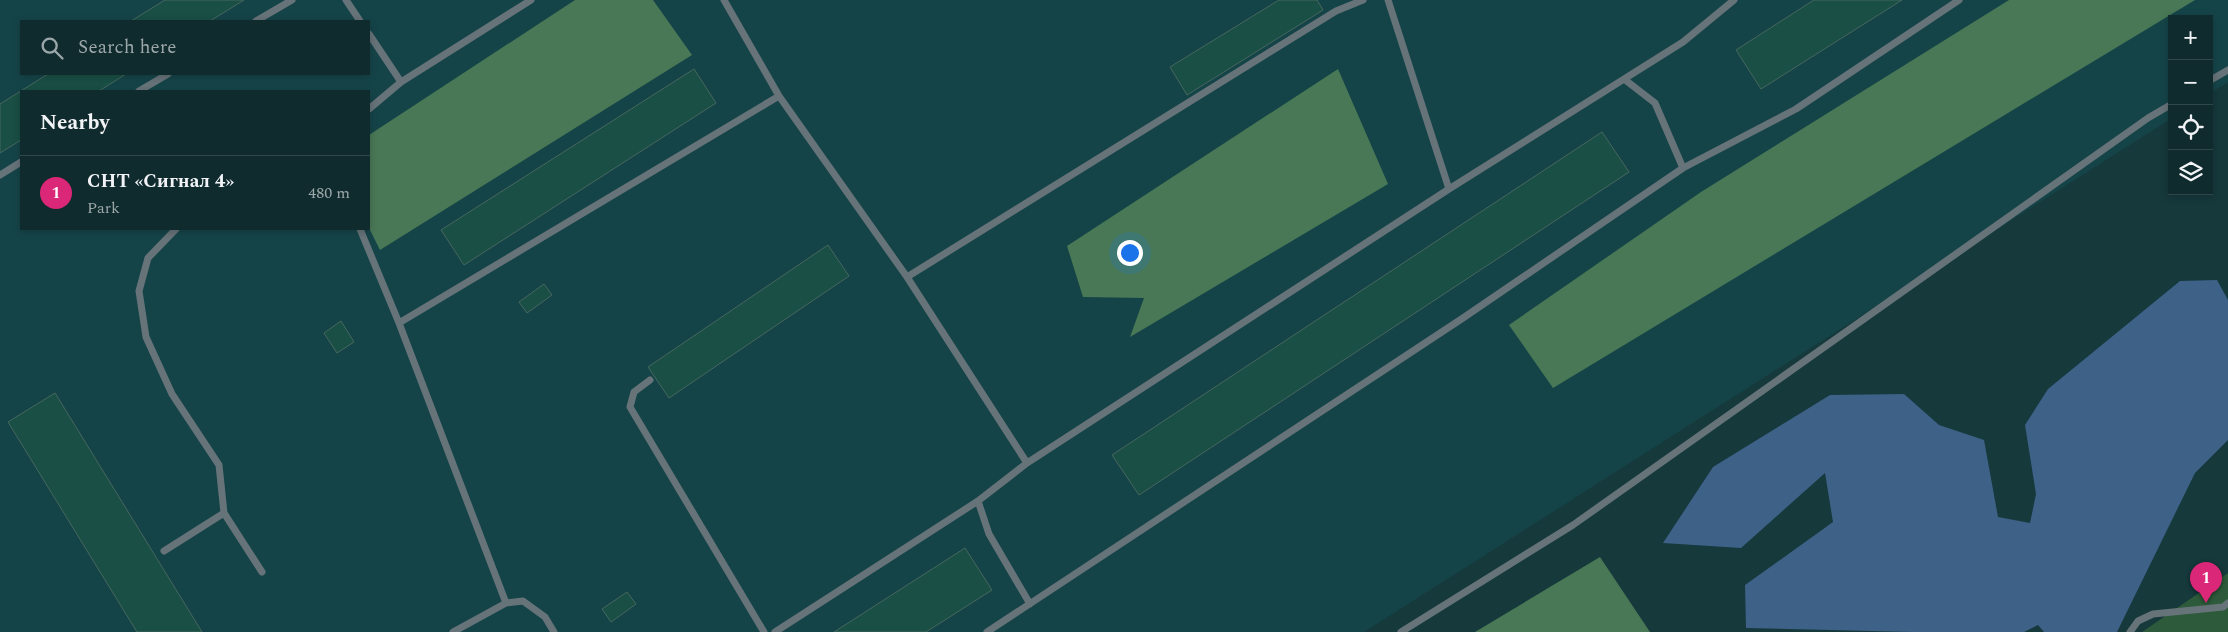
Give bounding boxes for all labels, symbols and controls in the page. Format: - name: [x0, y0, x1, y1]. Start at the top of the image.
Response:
- map controls: [2168, 15, 2213, 195]
- button: +: [2168, 15, 2213, 60]
- search box: [20, 20, 370, 75]
- text: Search here: [78, 33, 177, 62]
- icon: search: [38, 34, 66, 62]
- button: −: [2168, 60, 2213, 105]
- button: locate: [2168, 105, 2213, 150]
- text: Nearby: [40, 107, 110, 139]
- button: layers: [2168, 150, 2213, 195]
- text: СНТ «Сигнал 4»: [87, 167, 234, 196]
- text: 1: [52, 181, 60, 205]
- text: 480 m: [308, 181, 350, 205]
- text: Park: [87, 196, 120, 220]
- your location: [1117, 240, 1143, 266]
- pin: 1: [2190, 562, 2222, 603]

